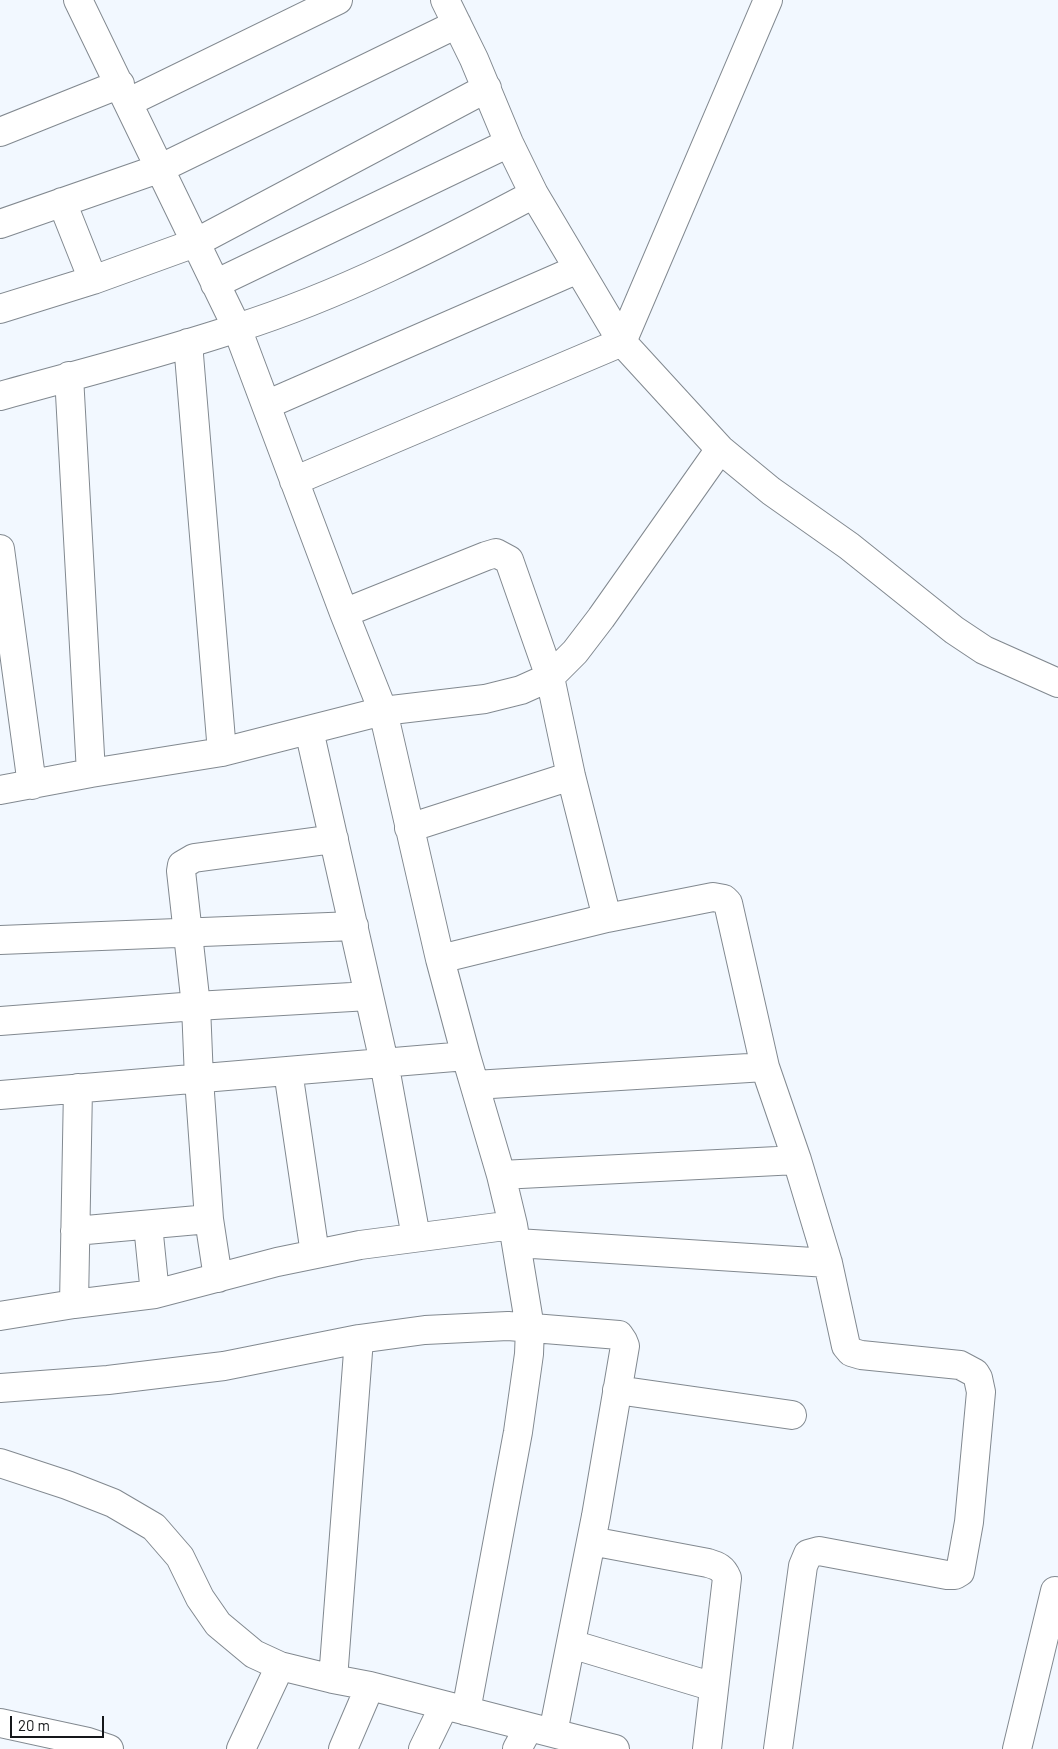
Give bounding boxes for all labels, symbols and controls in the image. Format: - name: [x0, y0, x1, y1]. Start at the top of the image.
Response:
- scale bar: [12, 1706, 106, 1738]
- text: 20 m: [18, 1716, 50, 1734]

